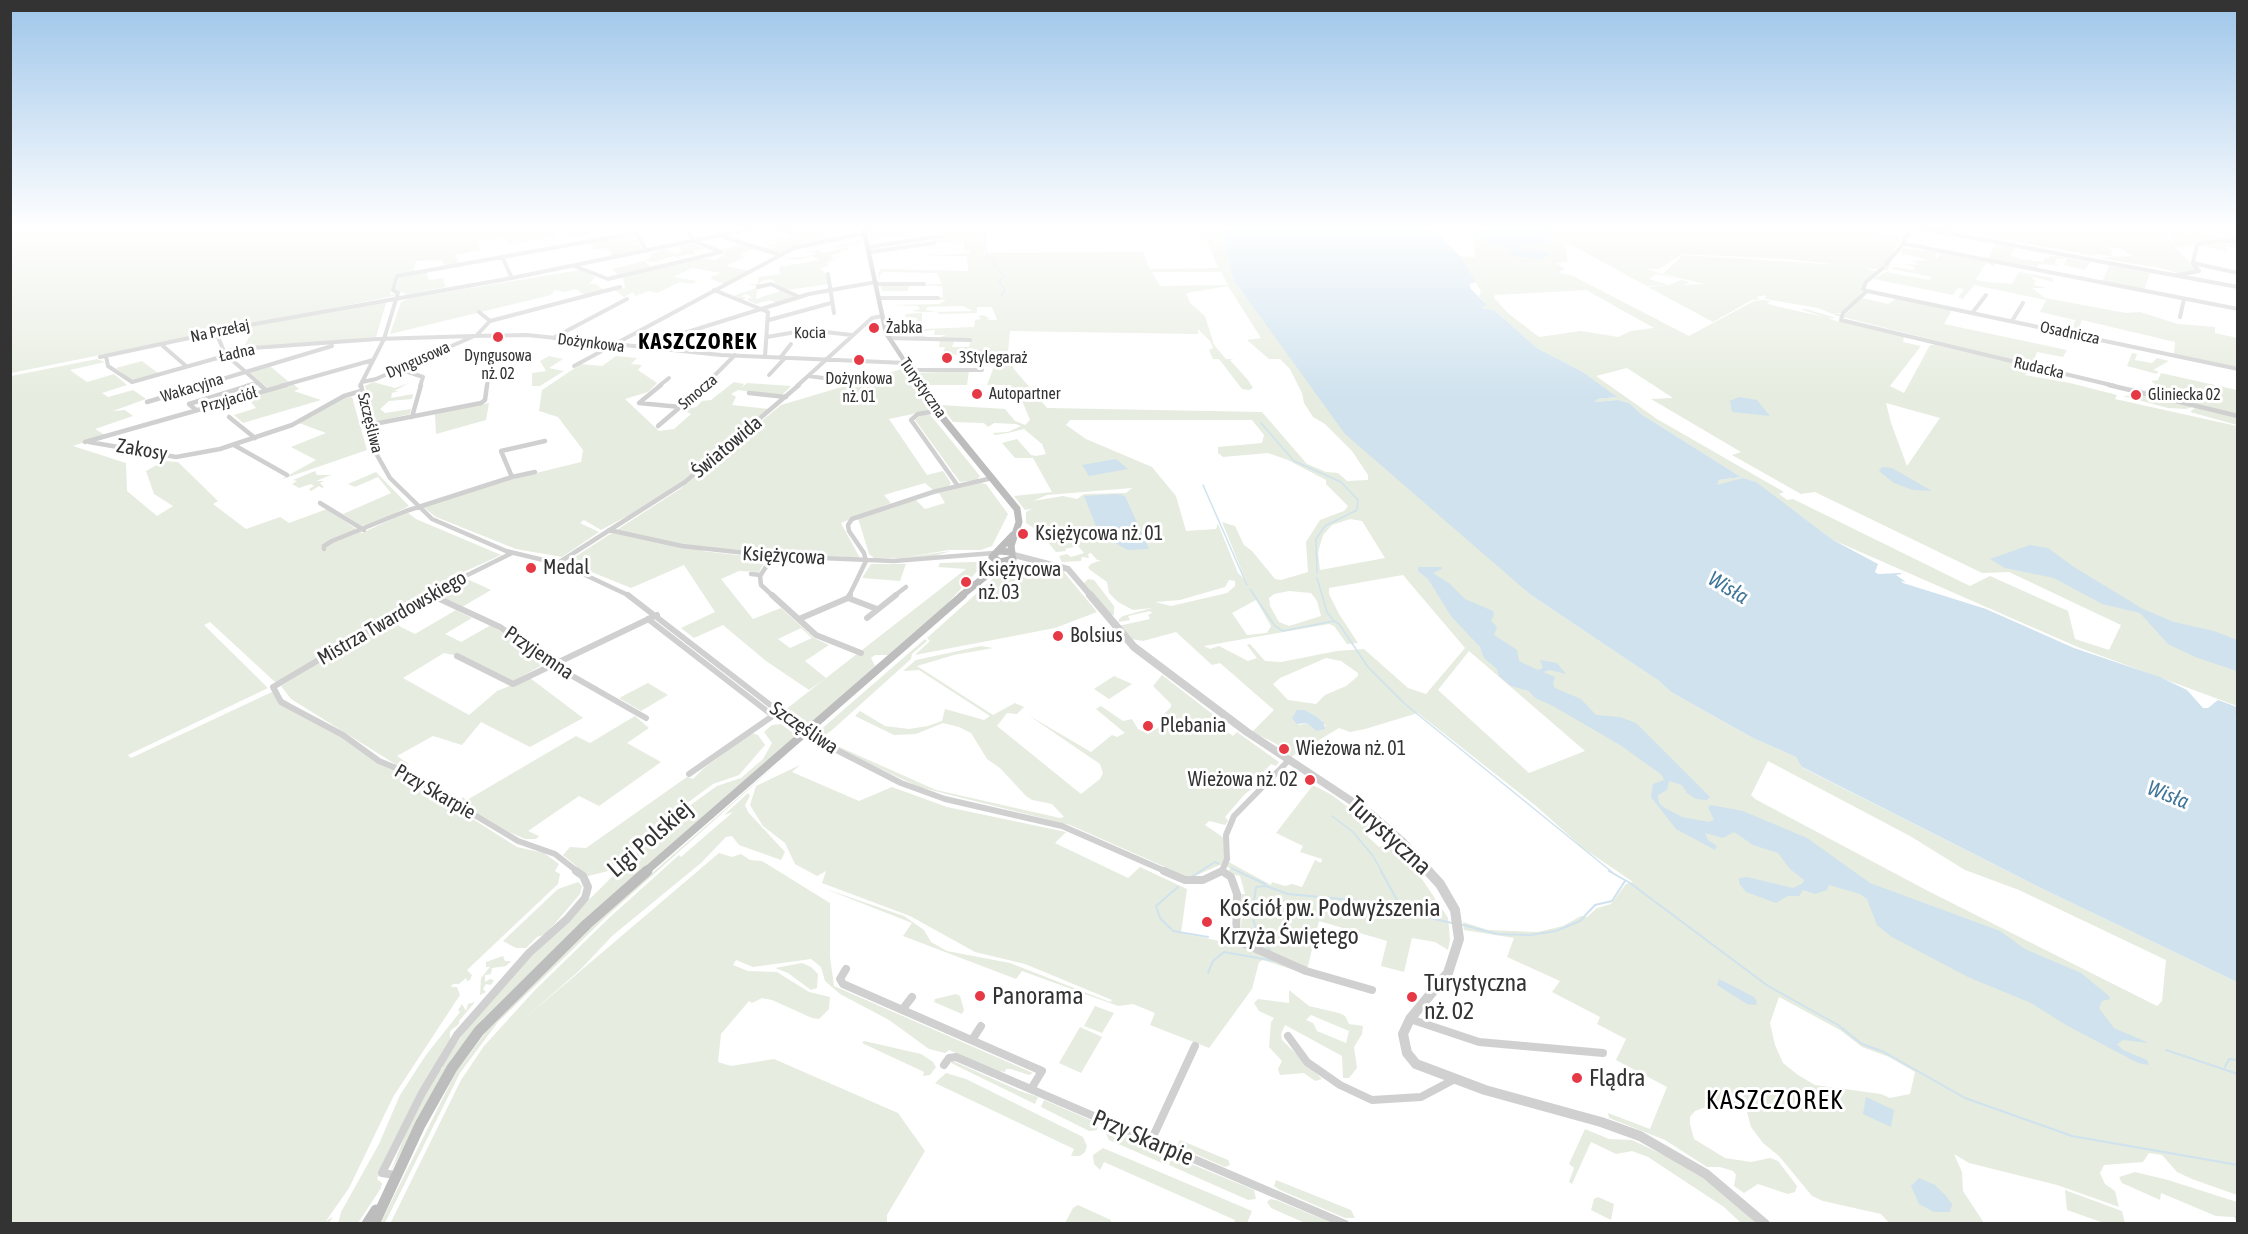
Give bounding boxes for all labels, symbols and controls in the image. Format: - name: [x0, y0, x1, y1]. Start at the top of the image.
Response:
- street label: Na Przełaj: [189, 315, 251, 347]
- street label: Osadnicza: [2038, 317, 2102, 349]
- place label: Żabka: [886, 318, 923, 338]
- marker: Żabka: [867, 321, 881, 335]
- street label: Kocia: [794, 323, 826, 343]
- street label: Dożynkowa: [556, 329, 626, 357]
- district label: KASZCZOREK: [638, 329, 758, 355]
- marker: Dyngusowa nż. 02: [491, 330, 505, 344]
- street label: Dyngusowa: [383, 337, 453, 383]
- street label: Ładna: [217, 340, 257, 366]
- place label: Dyngusowa nż. 02: [464, 346, 532, 384]
- place label: 3Stylegaraż: [959, 348, 1027, 368]
- marker: 3Stylegaraż: [940, 351, 954, 365]
- marker: Dożynkowa nż. 01: [852, 353, 866, 367]
- street label: Rudacka: [2012, 353, 2066, 383]
- street label: Turystyczna: [895, 354, 951, 422]
- street label: Wakacyjna: [158, 369, 226, 407]
- place label: Dożynkowa nż. 01: [825, 369, 893, 407]
- street label: Smocza: [675, 370, 721, 414]
- street label: Przyjaciół: [199, 383, 259, 417]
- place label: Autopartner: [989, 384, 1060, 404]
- place label: Gliniecka 02: [2148, 385, 2221, 405]
- marker: Autopartner: [970, 387, 984, 401]
- marker: Gliniecka 02: [2129, 388, 2143, 402]
- street label: Szczęśliwa: [353, 391, 387, 455]
- street label: Światowida: [687, 411, 767, 483]
- street label: Zakosy: [115, 434, 169, 466]
- place label: Księżycowa nż. 01: [1035, 522, 1163, 546]
- marker: Księżycowa nż. 01: [1016, 527, 1030, 541]
- street label: Księżycowa: [742, 542, 826, 570]
- place label: Medal: [543, 556, 589, 580]
- place label: Księżycowa nż. 03: [978, 558, 1061, 605]
- marker: Medal: [524, 561, 538, 575]
- street label: Mistrza Twardowskiego: [313, 566, 471, 670]
- water label: Wisła: [1703, 566, 1753, 610]
- marker: Księżycowa nż. 03: [959, 575, 973, 589]
- street label: Przyjemna: [500, 621, 578, 685]
- place label: Bolsius: [1070, 624, 1123, 648]
- marker: Bolsius: [1051, 629, 1065, 643]
- street label: Szczęśliwa: [765, 697, 843, 759]
- place label: Plebania: [1160, 714, 1226, 738]
- marker: Plebania: [1141, 719, 1155, 733]
- place label: Wieżowa nż. 01: [1296, 737, 1406, 761]
- marker: Wieżowa nż. 01: [1277, 742, 1291, 756]
- street label: Przy Skarpie: [390, 759, 480, 825]
- place label: Wieżowa nż. 02: [1188, 768, 1298, 792]
- marker: Wieżowa nż. 02: [1303, 773, 1317, 787]
- water label: Wisła: [2144, 775, 2192, 815]
- street label: Turystyczna: [1341, 791, 1437, 881]
- street label: Ligi Polskiej: [602, 794, 698, 884]
- place label: Kościół pw. Podwyższenia Krzyża Świętego: [1219, 894, 1441, 950]
- marker: Kościół pw. Podwyższenia Krzyża Świętego: [1200, 915, 1214, 929]
- place label: Turystyczna nż. 02: [1424, 969, 1527, 1025]
- place label: Panorama: [992, 982, 1084, 1010]
- marker: Panorama: [973, 989, 987, 1003]
- marker: Turystyczna nż. 02: [1405, 990, 1419, 1004]
- place label: Flądra: [1589, 1064, 1645, 1092]
- marker: Flądra: [1570, 1071, 1584, 1085]
- district label: KASZCZOREK: [1706, 1085, 1844, 1117]
- street label: Przy Skarpie: [1088, 1104, 1198, 1172]

